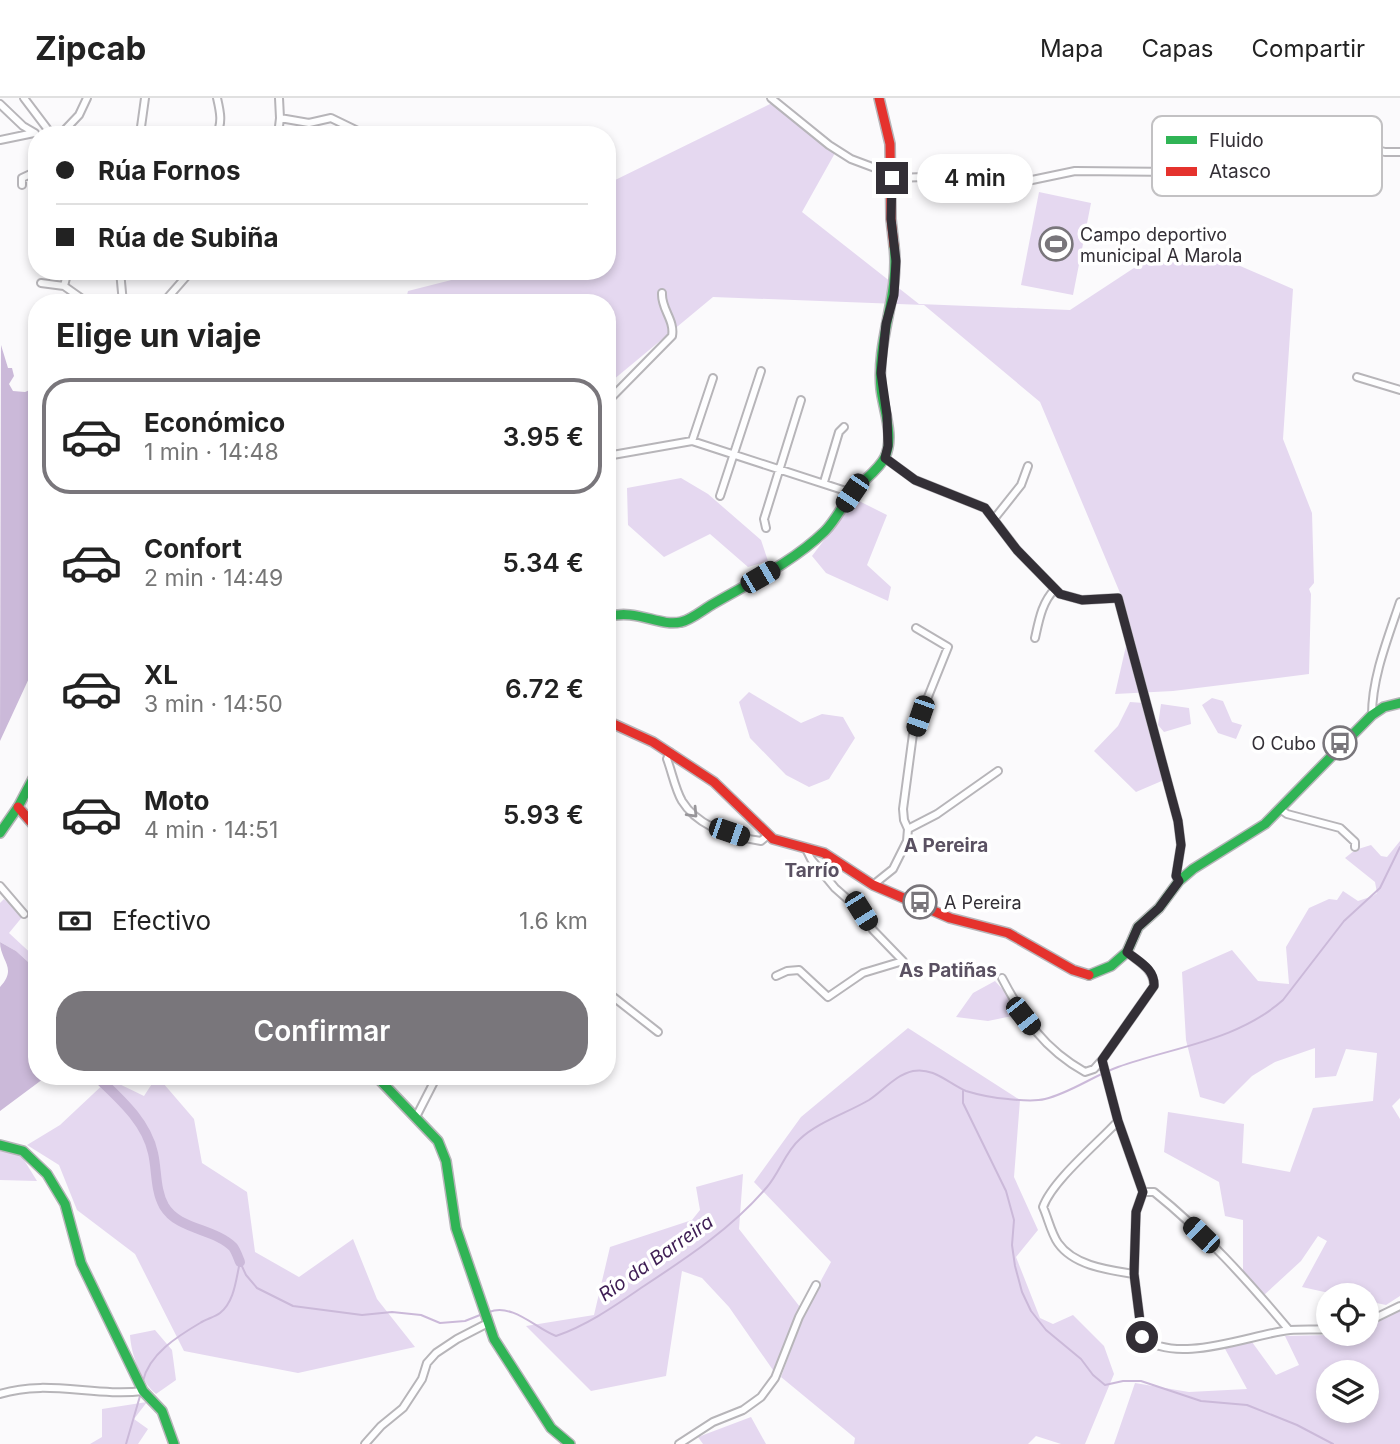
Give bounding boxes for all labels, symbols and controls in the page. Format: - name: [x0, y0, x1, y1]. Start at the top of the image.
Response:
- text: Zipcab: [35, 28, 146, 68]
- text: Mapa: [1040, 34, 1103, 63]
- text: Capas: [1141, 34, 1214, 63]
- text: Compartir: [1252, 34, 1365, 63]
- legend: [1152, 116, 1382, 196]
- text: Fluido: [1209, 129, 1264, 152]
- callout: 4 min: [917, 154, 1032, 202]
- text: Rúa Fornos: [98, 155, 240, 186]
- text: Atasco: [1209, 160, 1271, 183]
- route end: [876, 162, 908, 194]
- text: 4 min: [944, 164, 1006, 192]
- text: Rúa de Subiña: [98, 222, 278, 253]
- place label: Campo deportivo municipal A Marola: [1080, 224, 1242, 266]
- sports icon: Campo deportivo municipal A Marola: [1037, 225, 1075, 263]
- text: Elige un viaje: [56, 316, 261, 355]
- icon: car: [60, 405, 123, 468]
- text: Económico: [144, 407, 285, 438]
- text: 3.95 €: [503, 421, 584, 452]
- text: 1 min · 14:48: [144, 438, 279, 466]
- car: [832, 470, 873, 516]
- icon: car: [60, 531, 123, 594]
- text: Confort: [144, 533, 242, 564]
- text: 5.34 €: [503, 547, 584, 578]
- car: [737, 557, 784, 597]
- text: 2 min · 14:49: [144, 564, 283, 592]
- icon: car: [60, 657, 123, 720]
- text: XL: [144, 659, 178, 690]
- text: 6.72 €: [505, 673, 584, 704]
- text: 3 min · 14:50: [144, 690, 283, 718]
- car: [904, 693, 937, 739]
- bus stop icon: O Cubo: [1321, 724, 1359, 762]
- place label: O Cubo: [1252, 733, 1316, 754]
- icon: car: [60, 783, 123, 846]
- text: Moto: [144, 785, 209, 816]
- text: 5.93 €: [503, 799, 584, 830]
- one-way arrow: [685, 804, 697, 817]
- car: [706, 815, 753, 849]
- text: 4 min · 14:51: [144, 816, 278, 844]
- district label: A Pereira: [904, 834, 988, 857]
- district label: Tarrío: [785, 859, 839, 882]
- bus stop icon: A Pereira: [901, 883, 939, 921]
- car: [841, 888, 882, 934]
- place label: A Pereira: [944, 892, 1022, 913]
- icon: cash: [56, 902, 94, 940]
- text: Efectivo: [112, 905, 211, 936]
- text: 1.6 km: [519, 907, 588, 935]
- district label: As Patiñas: [899, 959, 997, 982]
- button: Confirmar: [56, 991, 588, 1071]
- car: [1002, 993, 1045, 1039]
- water label: Río da Barreira: [594, 1210, 718, 1306]
- car: [1179, 1213, 1224, 1257]
- map controls: [1316, 1283, 1379, 1423]
- button: locate: [1316, 1283, 1379, 1346]
- route start: [1126, 1321, 1158, 1353]
- button: layers: [1316, 1360, 1379, 1423]

